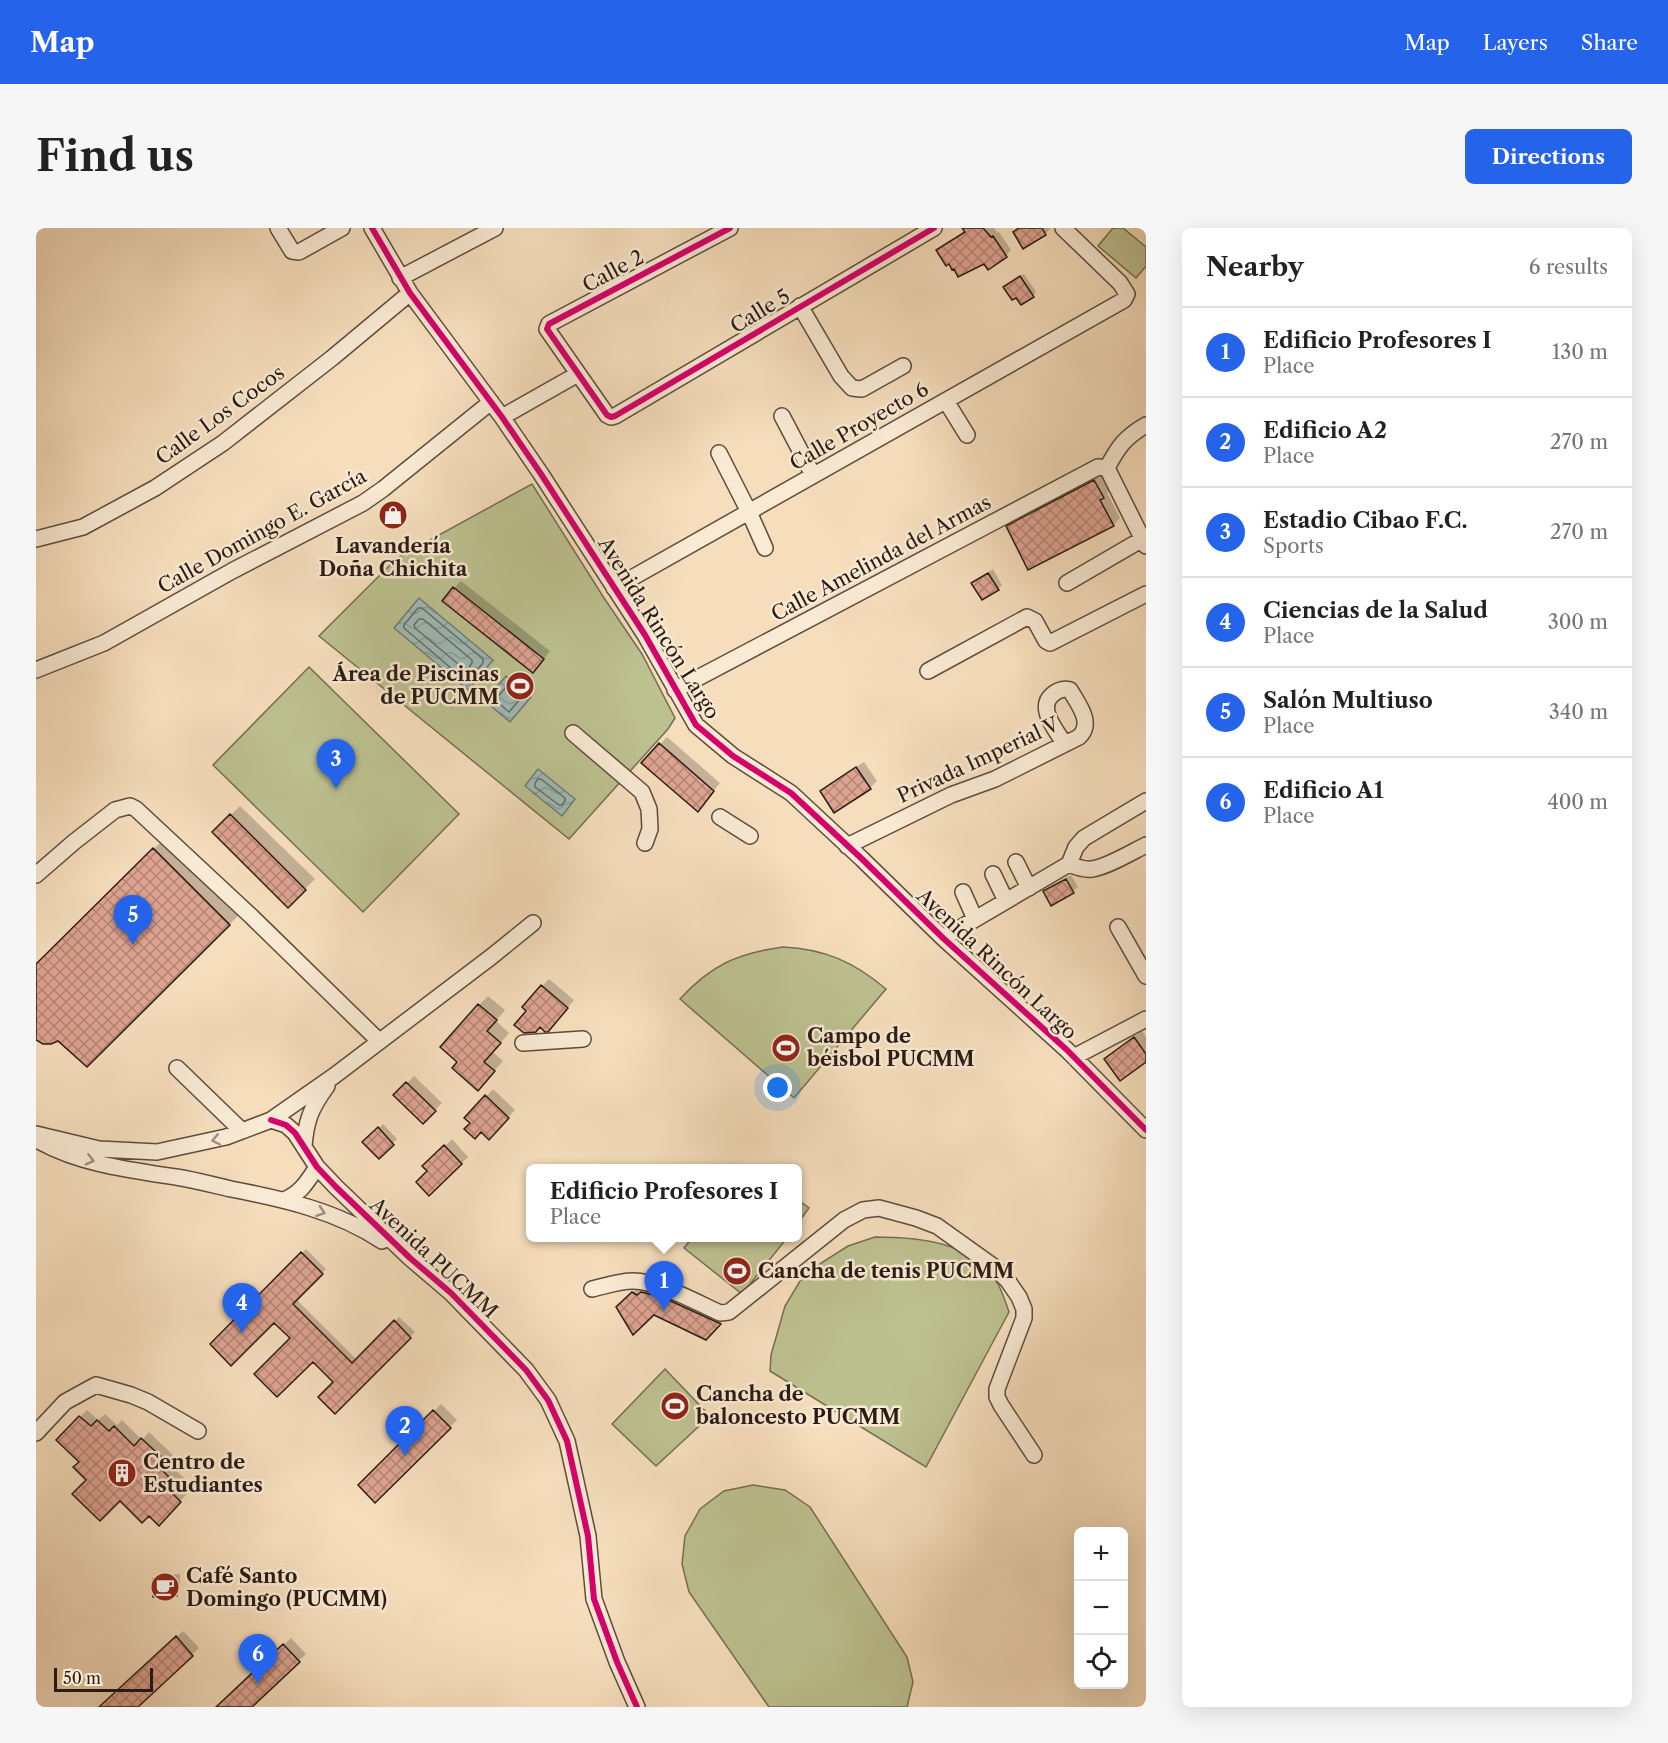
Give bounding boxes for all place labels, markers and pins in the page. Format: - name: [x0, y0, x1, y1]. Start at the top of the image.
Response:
- shop icon: Lavandería Doña Chichita: [377, 499, 409, 531]
- place label: Lavandería Doña Chichita: [319, 534, 468, 581]
- place label: Área de Piscinas de PUCMM: [332, 661, 499, 709]
- sports icon: Área de Piscinas de PUCMM: [504, 670, 536, 702]
- pin: 3: [316, 740, 356, 789]
- pin: 5: [114, 896, 152, 945]
- place label: Campo de béisbol PUCMM: [806, 1024, 975, 1071]
- sports icon: Campo de béisbol PUCMM: [770, 1032, 802, 1064]
- sports icon: Cancha de tenis PUCMM: [721, 1255, 753, 1287]
- place label: Cancha de tenis PUCMM: [758, 1259, 1014, 1283]
- pin: 1: [644, 1262, 684, 1311]
- pin: 4: [222, 1284, 262, 1333]
- place label: Cancha de baloncesto PUCMM: [695, 1382, 900, 1429]
- sports icon: Cancha de baloncesto PUCMM: [659, 1390, 691, 1422]
- pin: 2: [386, 1406, 424, 1456]
- place label: Centro de Estudiantes: [143, 1450, 263, 1497]
- building icon: Centro de Estudiantes: [106, 1457, 138, 1489]
- place label: Café Santo Domingo (PUCMM): [186, 1564, 387, 1611]
- cafe icon: Café Santo Domingo (PUCMM): [149, 1571, 181, 1603]
- pin: 6: [238, 1634, 278, 1684]

